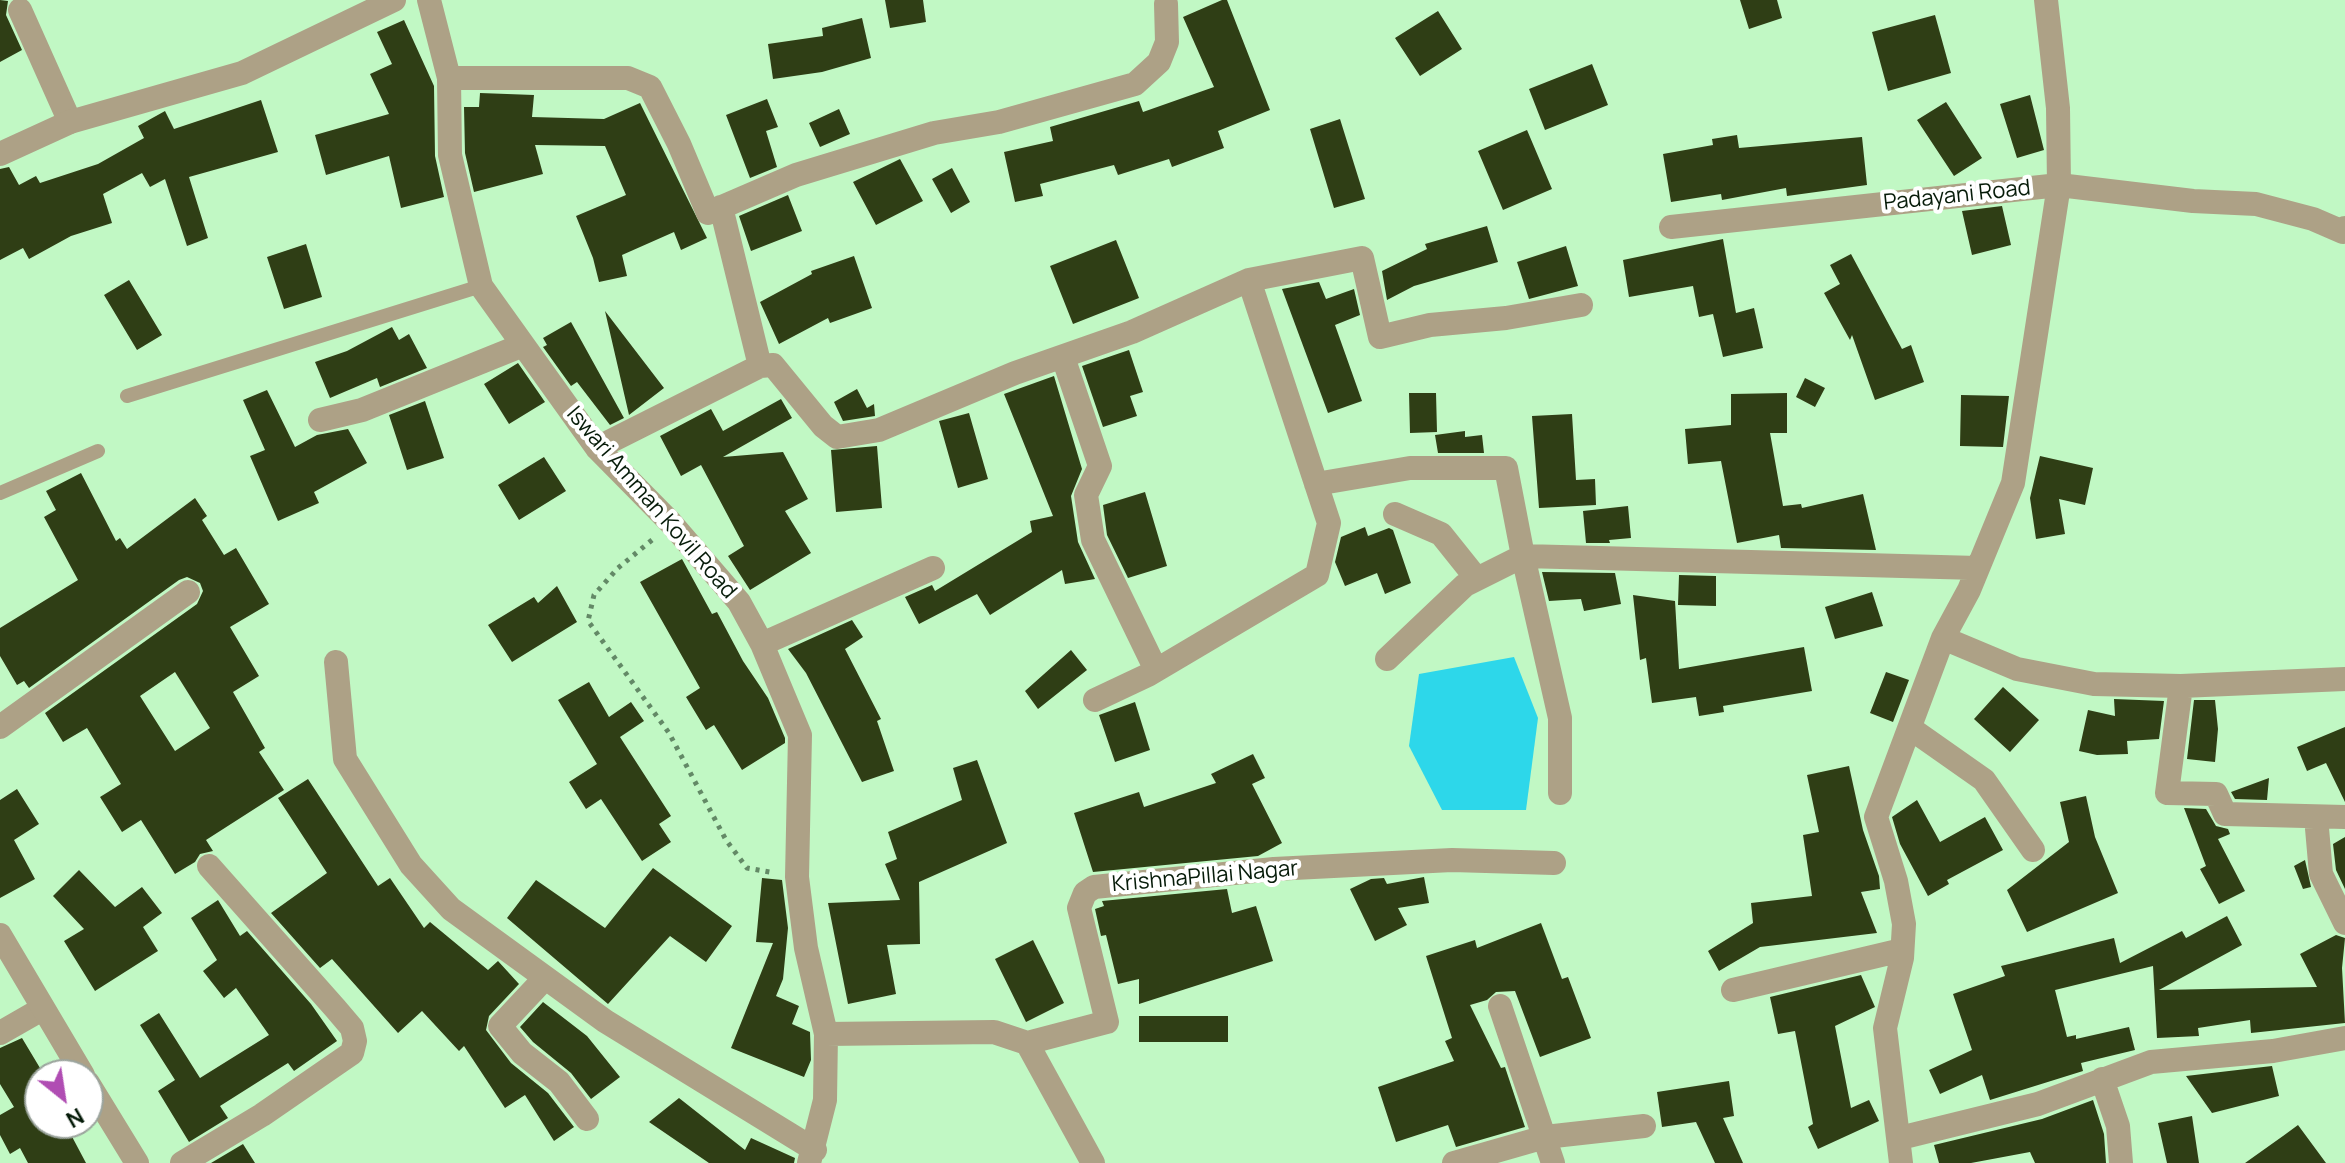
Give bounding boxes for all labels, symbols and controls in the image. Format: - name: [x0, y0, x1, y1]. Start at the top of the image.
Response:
- street label: Padayani Road: [1882, 175, 2032, 217]
- street label: Iswari Amman Kovil Road: [560, 402, 742, 604]
- street label: KrishnaPillai Nagar: [1111, 856, 1299, 898]
- north arrow: [24, 1059, 104, 1139]
- text: N: [61, 1101, 89, 1135]

